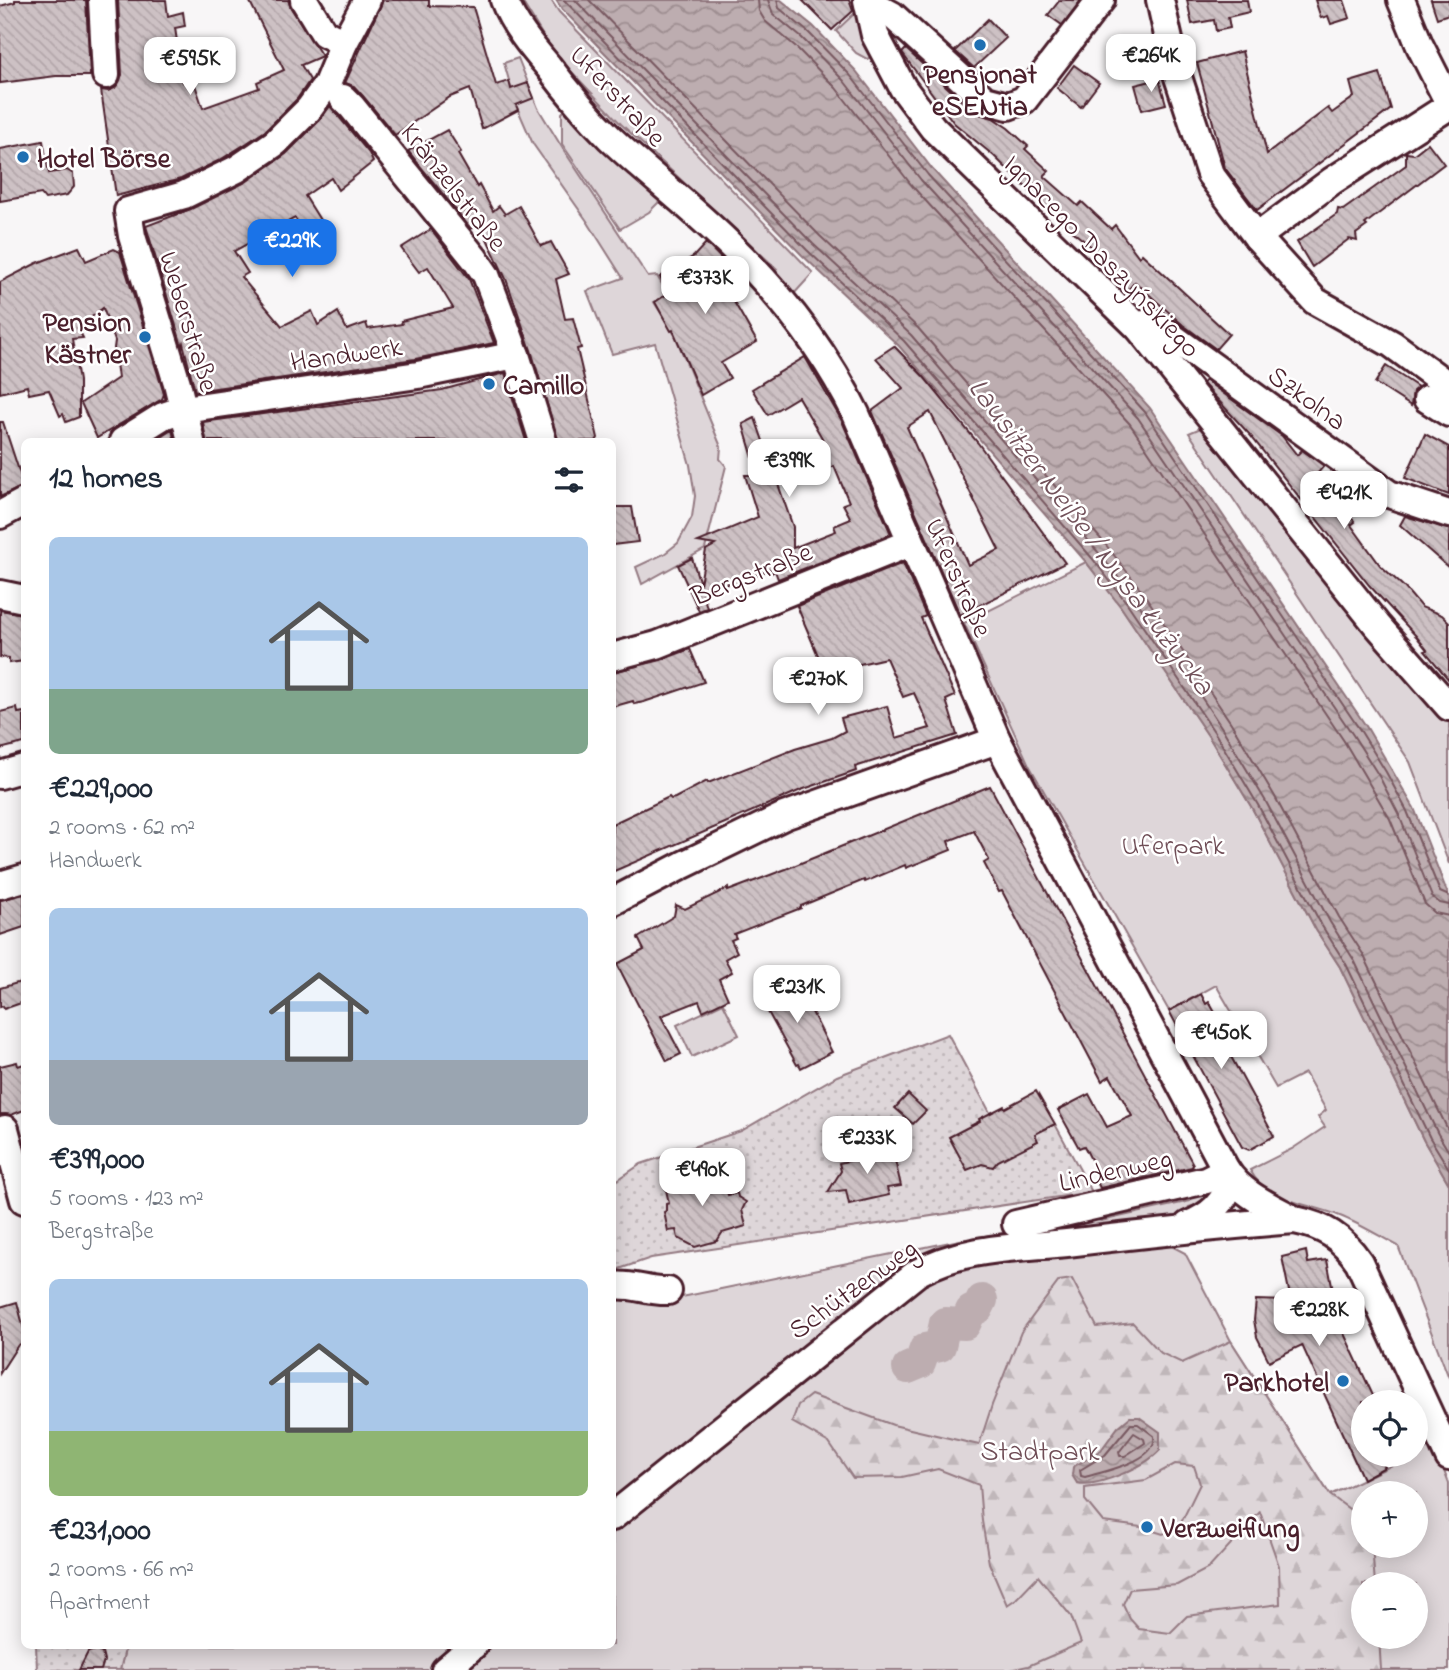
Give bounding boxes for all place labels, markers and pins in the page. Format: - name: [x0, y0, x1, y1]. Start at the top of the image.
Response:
- pin: €264K: [1102, 34, 1200, 94]
- marker: Pensjonat eSENtia: [972, 37, 988, 53]
- pin: €595K: [141, 38, 239, 97]
- place label: Pensjonat eSENtia: [923, 56, 1037, 129]
- place label: Hotel Börse: [37, 140, 172, 181]
- marker: Hotel Börse: [15, 149, 31, 165]
- pin: €229K: [243, 219, 341, 279]
- pin: €373K: [656, 256, 754, 316]
- place label: Pension Kästner: [42, 304, 132, 377]
- marker: Pension Kästner: [137, 329, 153, 345]
- place label: Camillo: [503, 367, 584, 408]
- marker: Camillo: [481, 376, 497, 392]
- pin: €399K: [740, 440, 838, 499]
- pin: €421K: [1295, 472, 1393, 531]
- pin: €270K: [769, 658, 867, 717]
- pin: €231K: [748, 965, 846, 1025]
- pin: €450K: [1172, 1012, 1270, 1071]
- pin: €233K: [818, 1116, 916, 1176]
- pin: €490K: [653, 1148, 751, 1208]
- pin: €228K: [1270, 1288, 1368, 1348]
- place label: Parkhotel: [1224, 1364, 1329, 1405]
- marker: Parkhotel: [1335, 1373, 1351, 1389]
- place label: Verzweiflung: [1160, 1510, 1300, 1552]
- marker: Verzweiflung: [1139, 1519, 1155, 1535]

